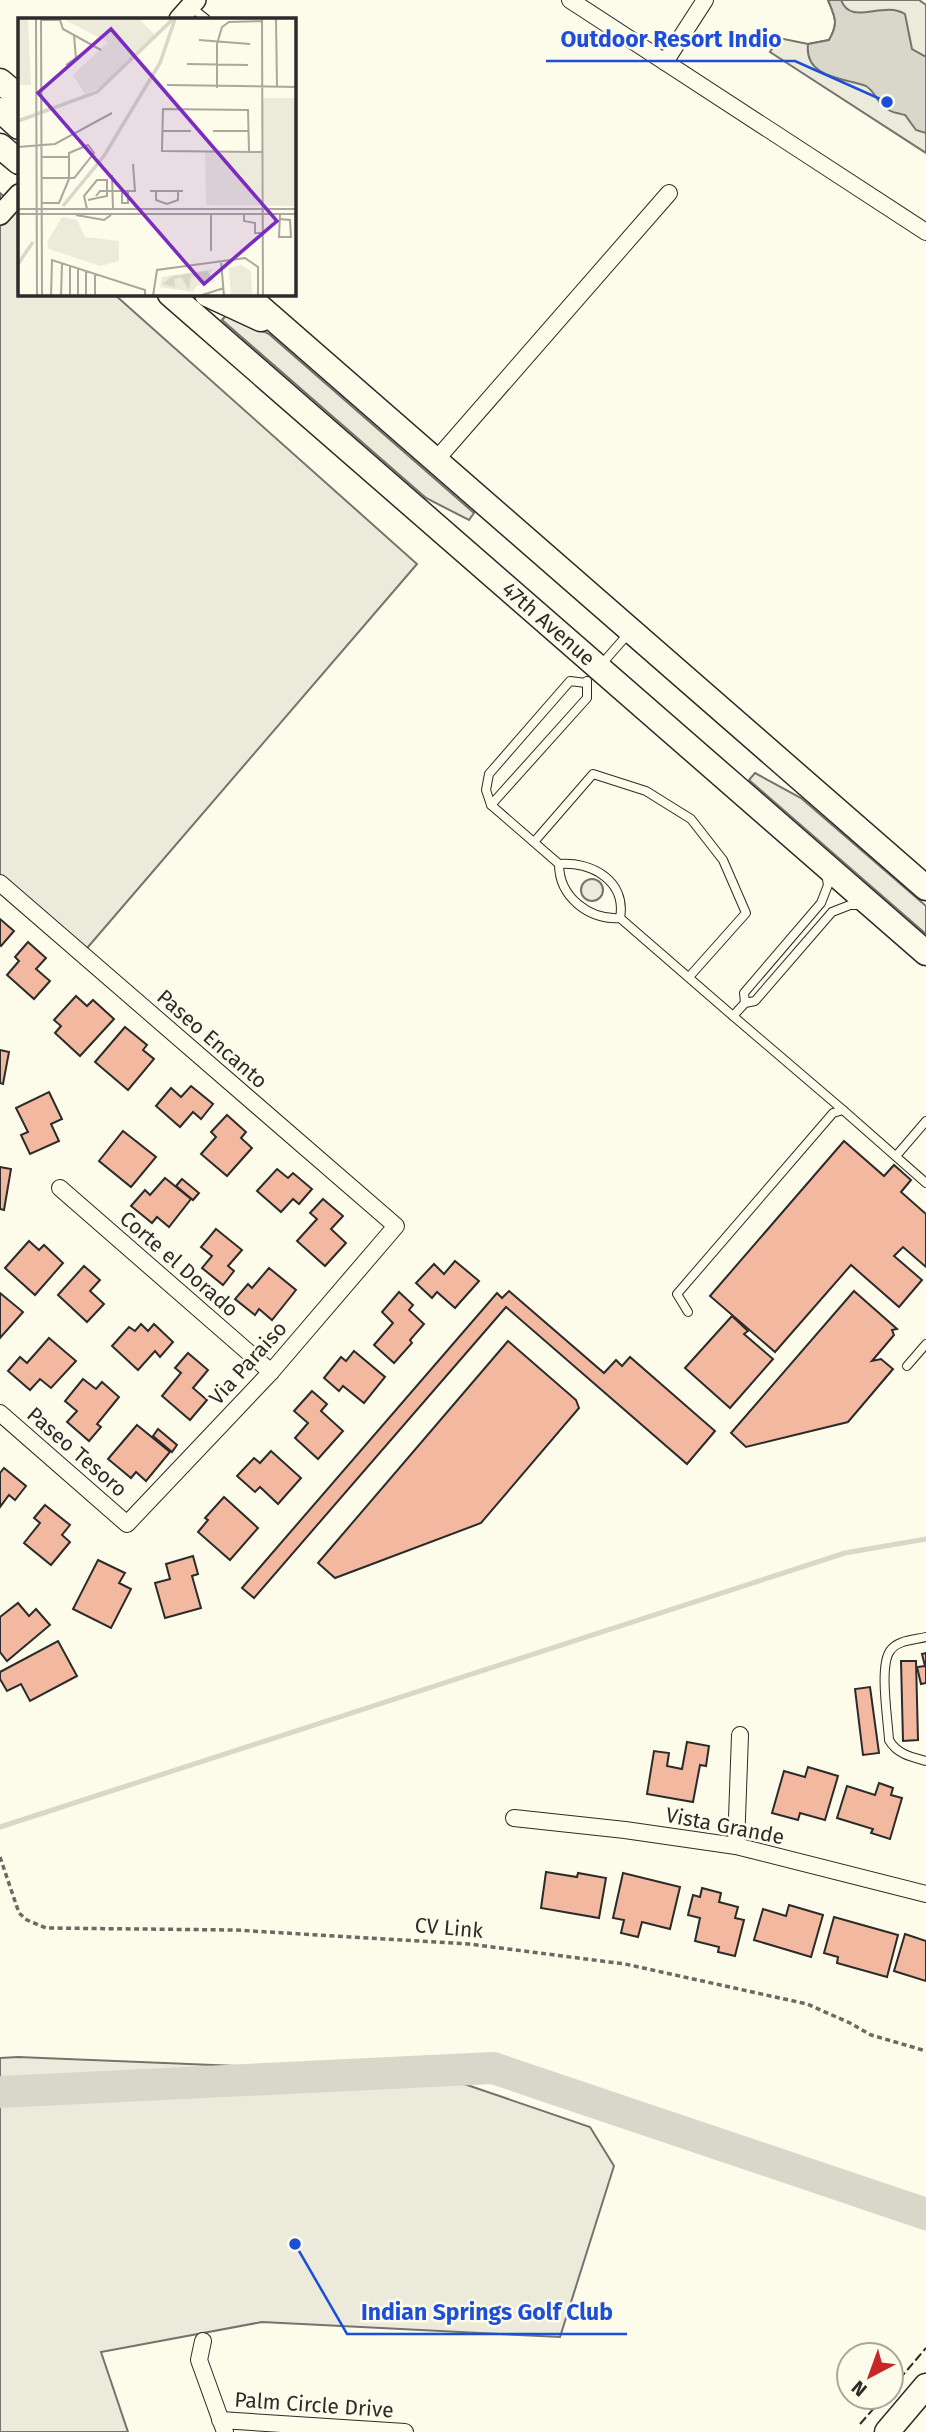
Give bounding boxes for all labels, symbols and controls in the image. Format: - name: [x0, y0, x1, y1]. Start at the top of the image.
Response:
- callout: Outdoor Resort Indio: [546, 17, 795, 61]
- inset map: [18, 18, 296, 296]
- text: Outdoor Resort Indio: [560, 25, 782, 53]
- street label: 47th Avenue: [496, 576, 600, 672]
- street label: Paseo Encanto: [151, 984, 273, 1094]
- street label: Corte el Dorado: [114, 1205, 244, 1323]
- street label: Via Paraiso: [204, 1316, 292, 1410]
- street label: Paseo Tesoro: [22, 1401, 132, 1503]
- street label: Vista Grande: [664, 1802, 786, 1850]
- street label: CV Link: [414, 1912, 484, 1944]
- callout: Indian Springs Golf Club: [347, 2290, 627, 2334]
- text: Indian Springs Golf Club: [361, 2298, 613, 2326]
- north arrow: [835, 2341, 905, 2411]
- text: N: [847, 2376, 871, 2401]
- street label: Palm Circle Drive: [234, 2386, 394, 2424]

